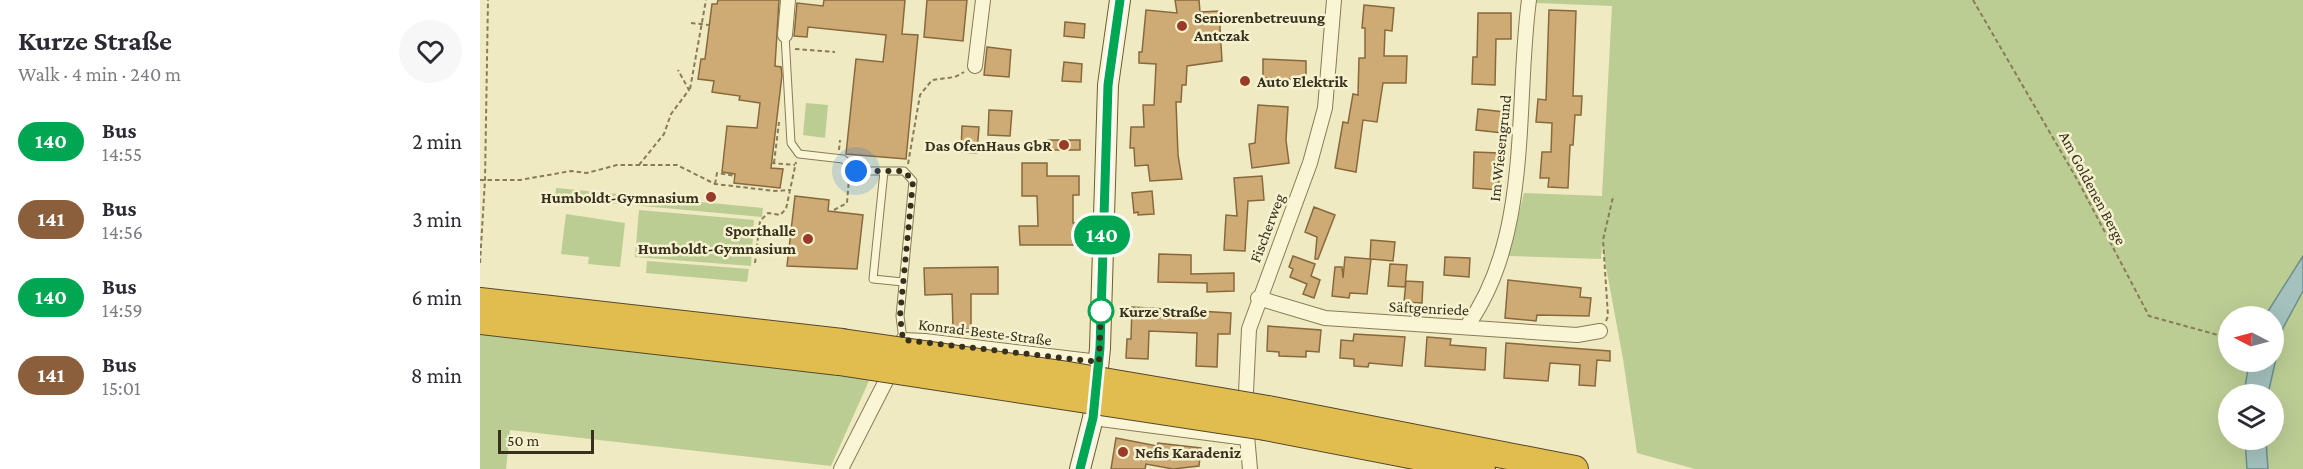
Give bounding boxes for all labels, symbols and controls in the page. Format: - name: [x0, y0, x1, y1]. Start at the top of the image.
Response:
- place label: Seniorenbetreuung Antczak: [1193, 9, 1325, 44]
- marker: Seniorenbetreuung Antczak: [1175, 19, 1189, 33]
- button: heart: [399, 20, 462, 83]
- text: Kurze Straße: [18, 25, 172, 56]
- text: Walk · 4 min · 240 m: [18, 63, 181, 85]
- place label: Auto Elektrik: [1256, 73, 1348, 90]
- marker: Auto Elektrik: [1238, 74, 1252, 88]
- street label: Im Wiesengrund: [1486, 93, 1515, 202]
- text: Bus: [102, 118, 136, 143]
- street label: Am Goldenen Berge: [2055, 128, 2130, 248]
- text: 140: [35, 129, 67, 153]
- text: 2 min: [412, 129, 462, 154]
- place label: Das OfenHaus GbR: [925, 137, 1052, 154]
- marker: Das OfenHaus GbR: [1057, 138, 1071, 152]
- text: 14:55: [102, 143, 142, 165]
- your location: [841, 156, 871, 186]
- place label: Humboldt-Gymnasium: [541, 189, 699, 206]
- marker: Humboldt-Gymnasium: [704, 190, 718, 204]
- street label: Fischerweg: [1246, 191, 1289, 265]
- text: Bus: [102, 196, 136, 221]
- text: 141: [37, 207, 65, 231]
- text: 3 min: [412, 207, 462, 232]
- line badge: 140: [1068, 216, 1136, 254]
- text: 14:56: [102, 221, 143, 243]
- place label: Sporthalle Humboldt-Gymnasium: [638, 222, 797, 257]
- text: 140: [1086, 223, 1118, 247]
- marker: Sporthalle Humboldt-Gymnasium: [801, 232, 815, 246]
- text: Bus: [102, 274, 136, 299]
- text: 140: [35, 285, 67, 309]
- text: 6 min: [411, 285, 462, 310]
- street label: Säftgenriede: [1388, 297, 1470, 320]
- marker: Kurze Straße: [1088, 298, 1114, 324]
- text: 14:59: [102, 299, 143, 321]
- place label: Kurze Straße: [1119, 303, 1208, 320]
- north arrow: [2218, 306, 2284, 372]
- map controls: [2218, 306, 2284, 450]
- street label: Konrad-Beste-Straße: [917, 315, 1053, 349]
- text: Bus: [102, 352, 136, 377]
- text: 141: [37, 363, 65, 387]
- text: 8 min: [411, 363, 462, 388]
- text: 15:01: [102, 377, 141, 399]
- button: layers: [2218, 384, 2284, 450]
- scale bar: [498, 427, 594, 454]
- text: 50 m: [507, 432, 539, 449]
- place label: Nefis Karadeniz: [1135, 444, 1242, 461]
- marker: Nefis Karadeniz: [1116, 445, 1130, 459]

